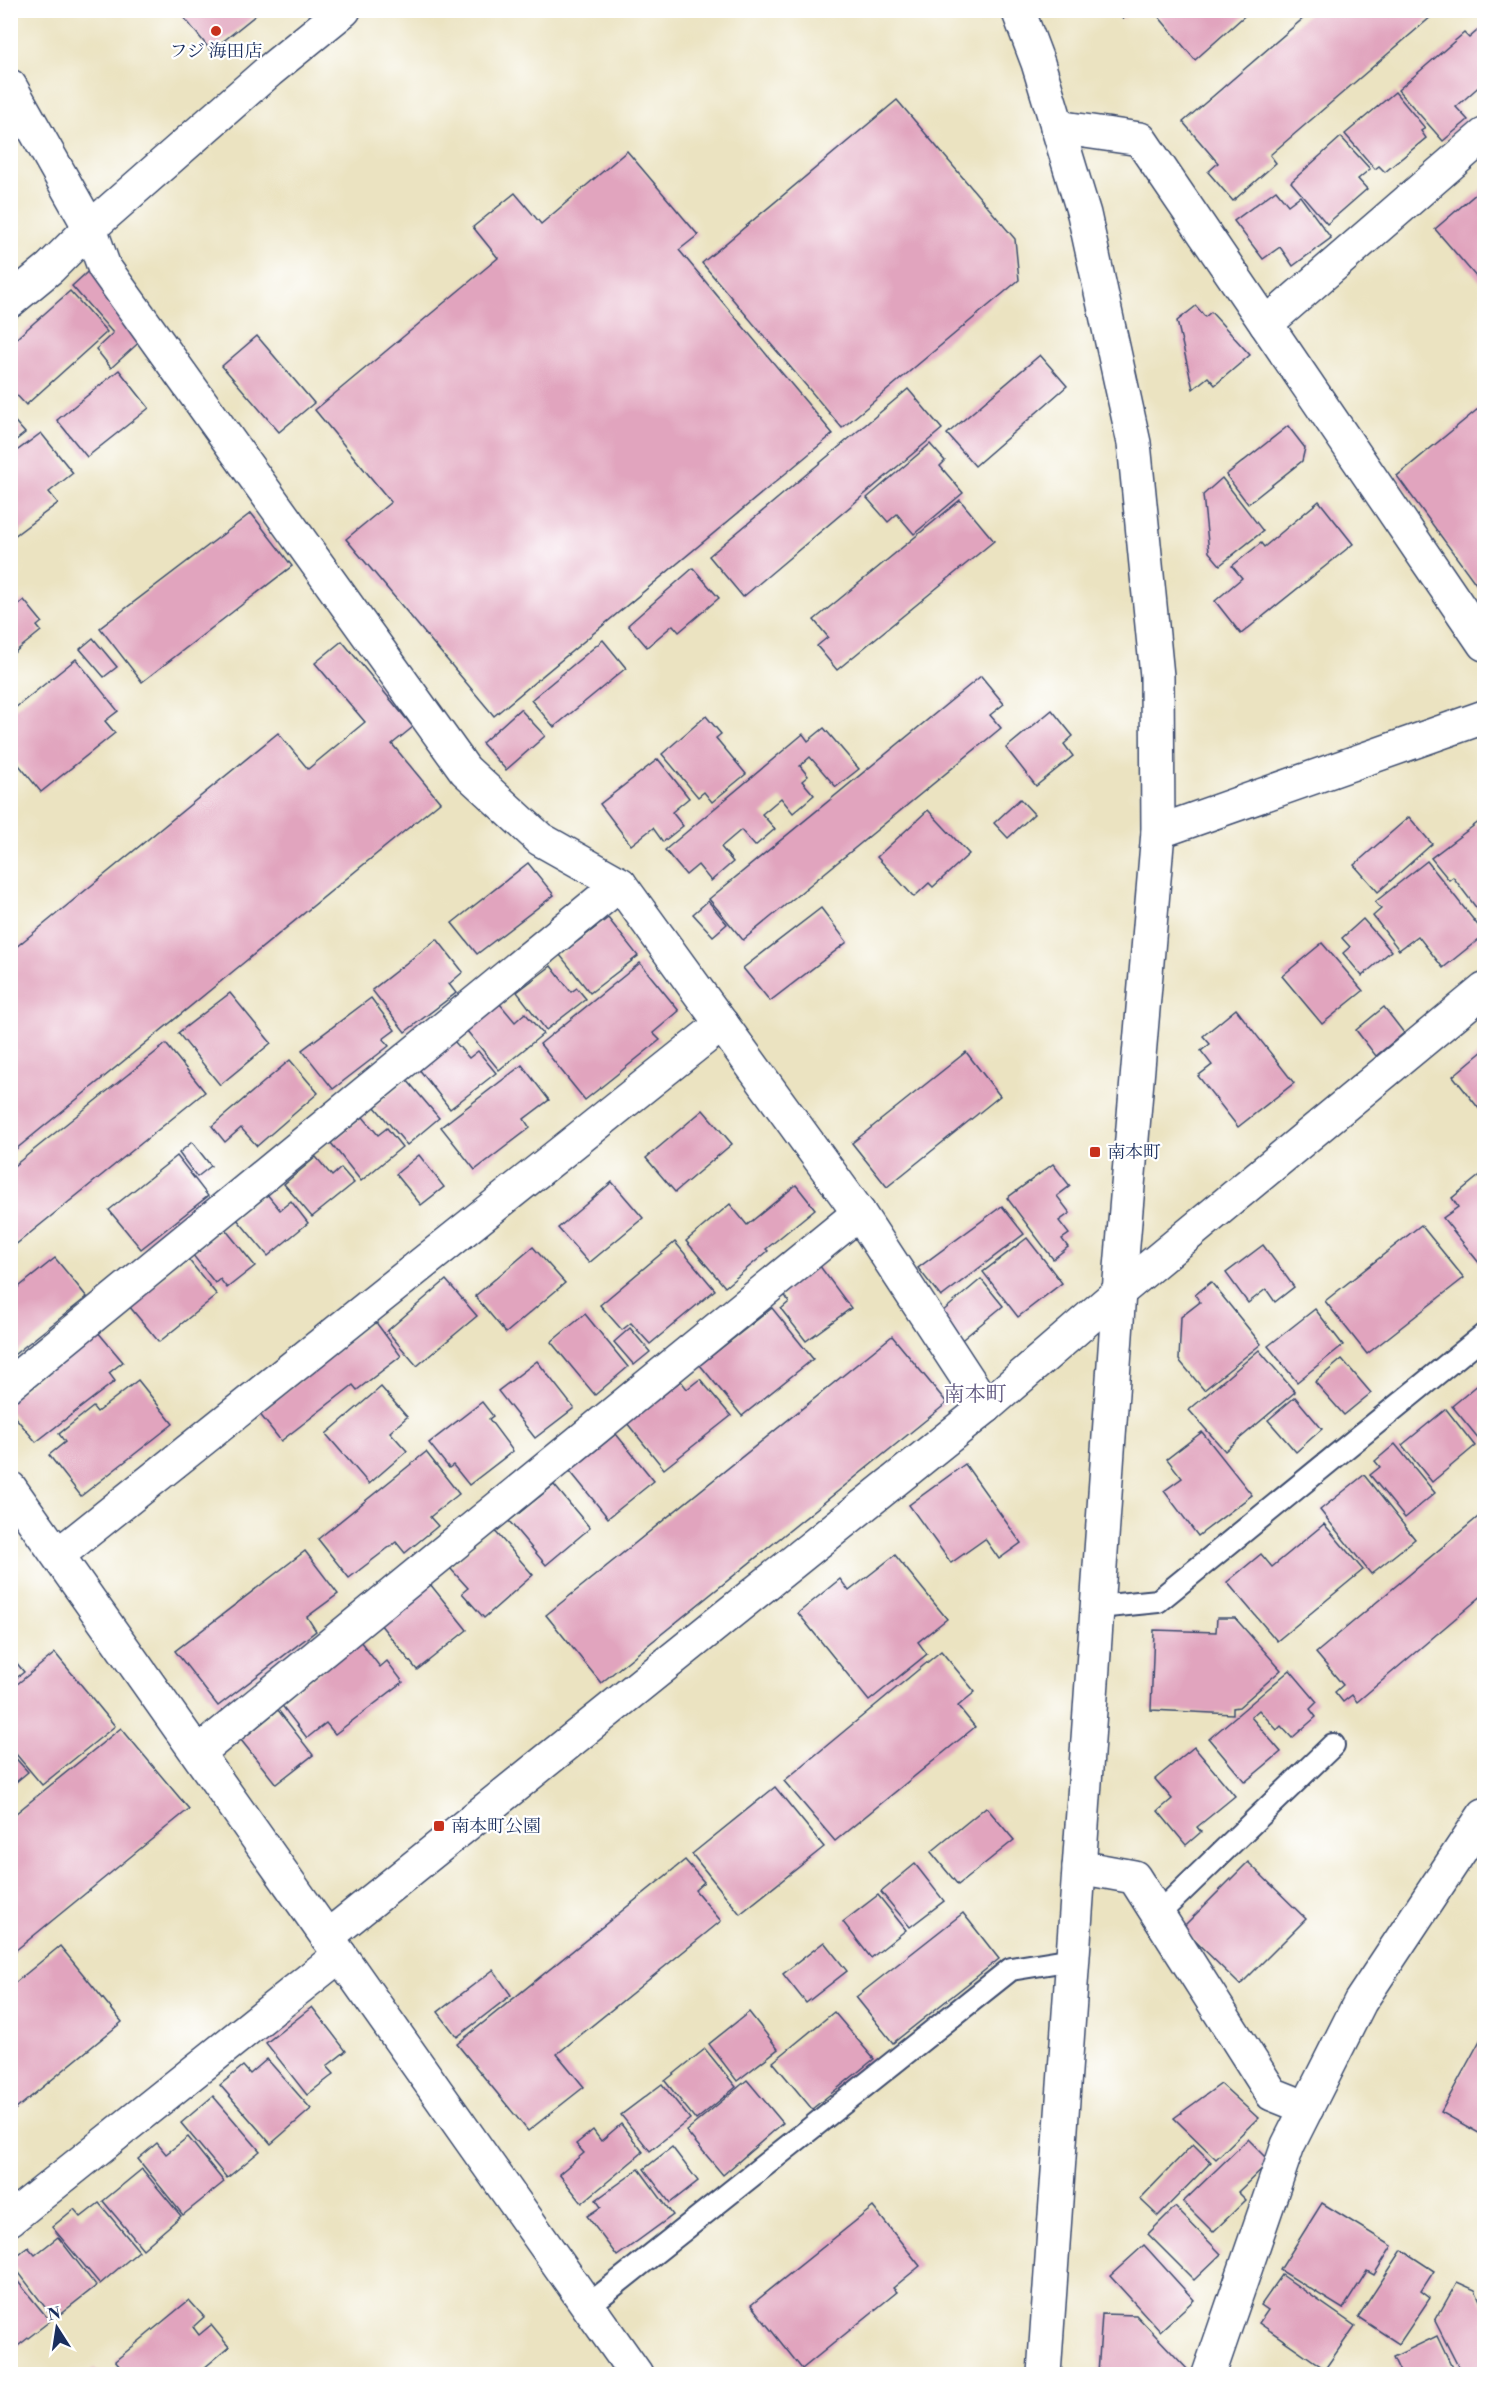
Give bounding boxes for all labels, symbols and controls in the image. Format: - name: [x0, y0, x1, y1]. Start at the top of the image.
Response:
- marker: フジ 海田店: [209, 24, 223, 38]
- place label: フジ 海田店: [170, 40, 263, 63]
- place label: 南本町: [1107, 1141, 1161, 1164]
- marker: 南本町: [1088, 1145, 1102, 1159]
- district label: 南本町: [944, 1382, 1007, 1408]
- place label: 南本町公園: [451, 1815, 541, 1838]
- marker: 南本町公園: [432, 1819, 446, 1833]
- north arrow: [27, 2298, 87, 2358]
- text: N: [46, 2303, 63, 2325]

